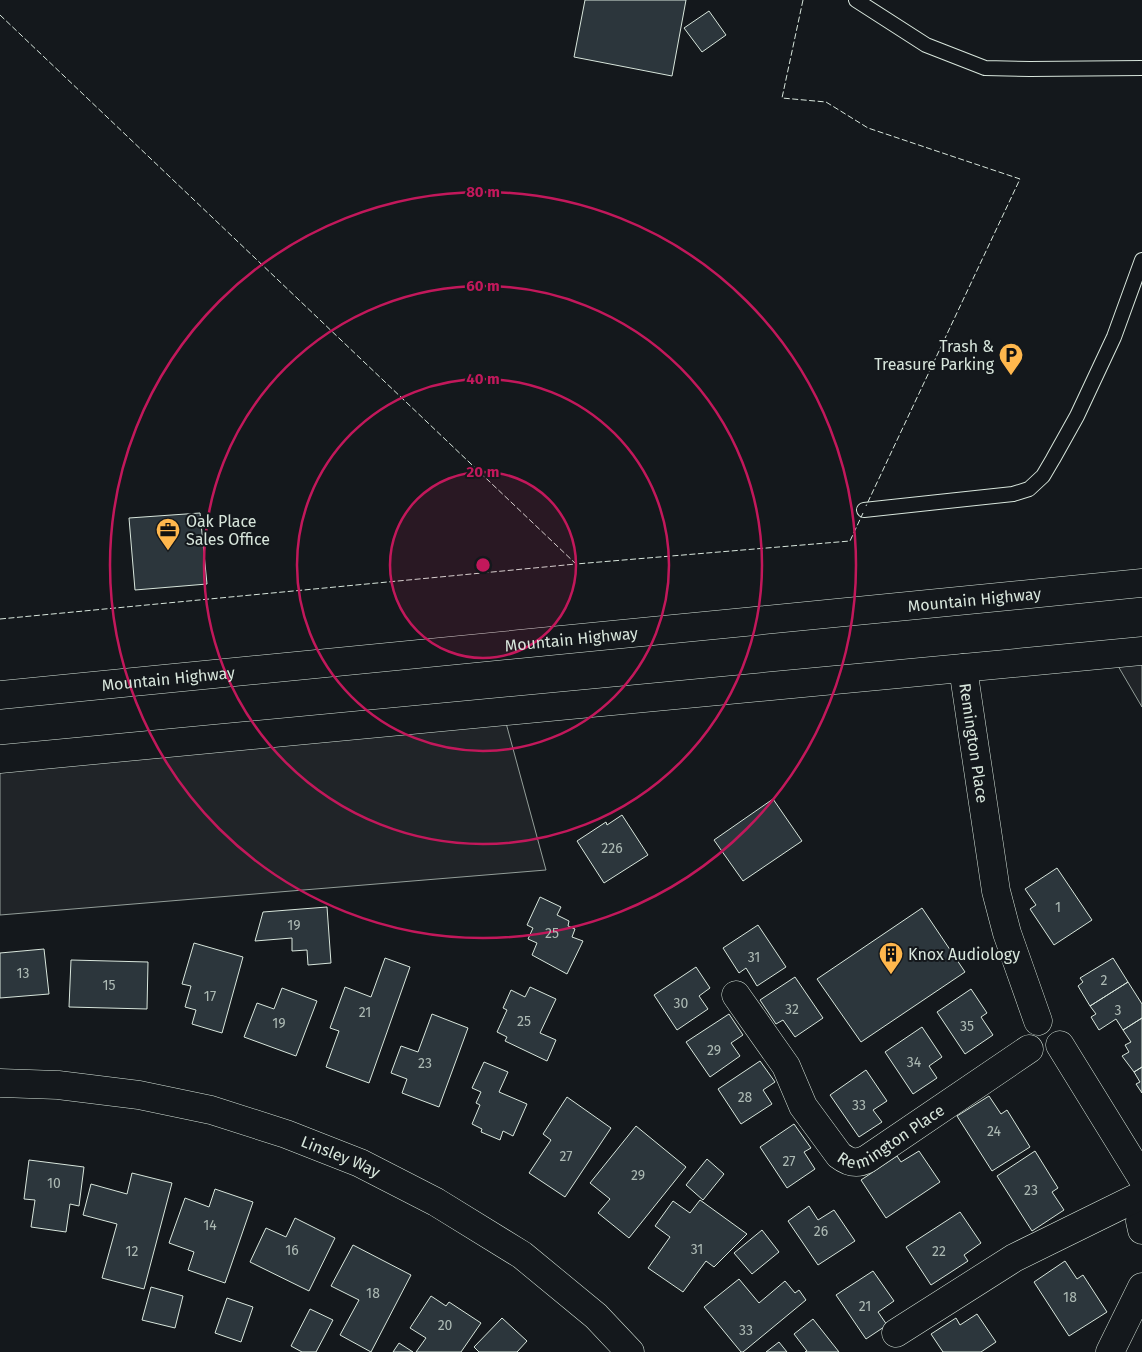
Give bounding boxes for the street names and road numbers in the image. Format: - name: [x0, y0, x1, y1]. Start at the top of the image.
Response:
- street label: Mountain Highway: [907, 583, 1042, 615]
- street label: Mountain Highway: [504, 623, 639, 655]
- street label: Mountain Highway: [101, 663, 236, 694]
- street label: Remington Place: [956, 682, 992, 805]
- street label: Remington Place: [834, 1100, 948, 1172]
- street label: Linsley Way: [298, 1131, 384, 1181]

